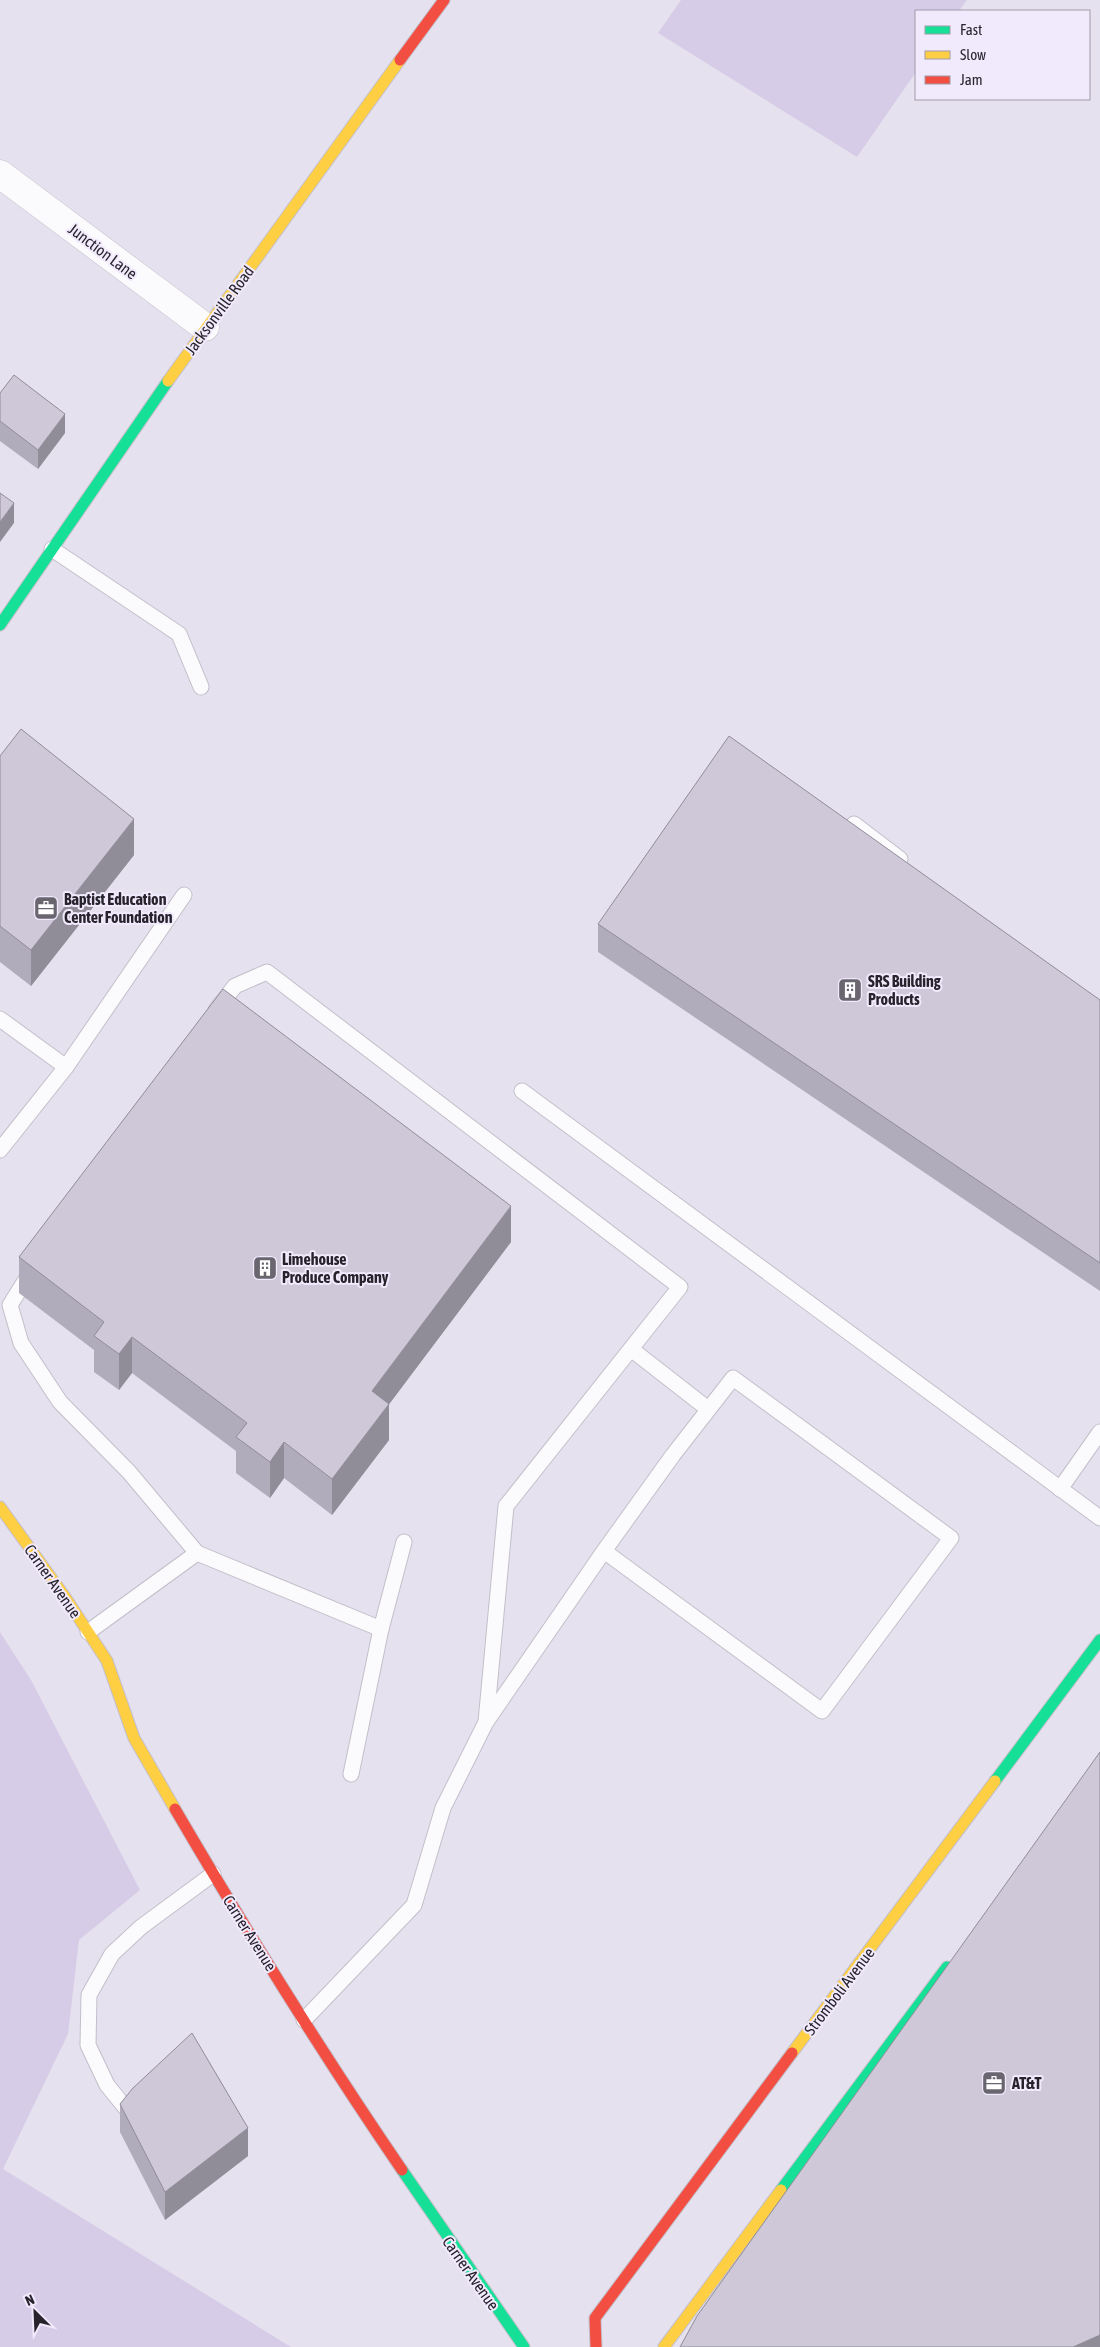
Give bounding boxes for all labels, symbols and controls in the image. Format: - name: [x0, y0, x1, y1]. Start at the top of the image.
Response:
- legend: [915, 10, 1090, 100]
- text: Fast: [960, 21, 982, 38]
- text: Slow: [960, 46, 986, 63]
- text: Jam: [960, 71, 983, 88]
- street label: Junction Lane: [65, 219, 141, 283]
- street label: Jacksonville Road: [181, 262, 257, 358]
- place label: Baptist Education Center Foundation: [64, 890, 173, 926]
- office icon: Baptist Education Center Foundation: [33, 895, 59, 921]
- place label: SRS Building Products: [868, 972, 941, 1008]
- building icon: SRS Building Products: [837, 977, 863, 1003]
- place label: Limehouse Produce Company: [282, 1250, 389, 1286]
- building icon: Limehouse Produce Company: [252, 1255, 278, 1281]
- street label: Carner Avenue: [21, 1541, 85, 1621]
- street label: Carner Avenue: [220, 1892, 280, 1974]
- street label: Stromboli Avenue: [800, 1944, 878, 2038]
- office icon: AT&T: [981, 2070, 1007, 2096]
- place label: AT&T: [1011, 2074, 1043, 2092]
- street label: Carner Avenue: [439, 2233, 503, 2313]
- north arrow: [10, 2287, 60, 2337]
- text: N: [23, 2291, 37, 2309]

